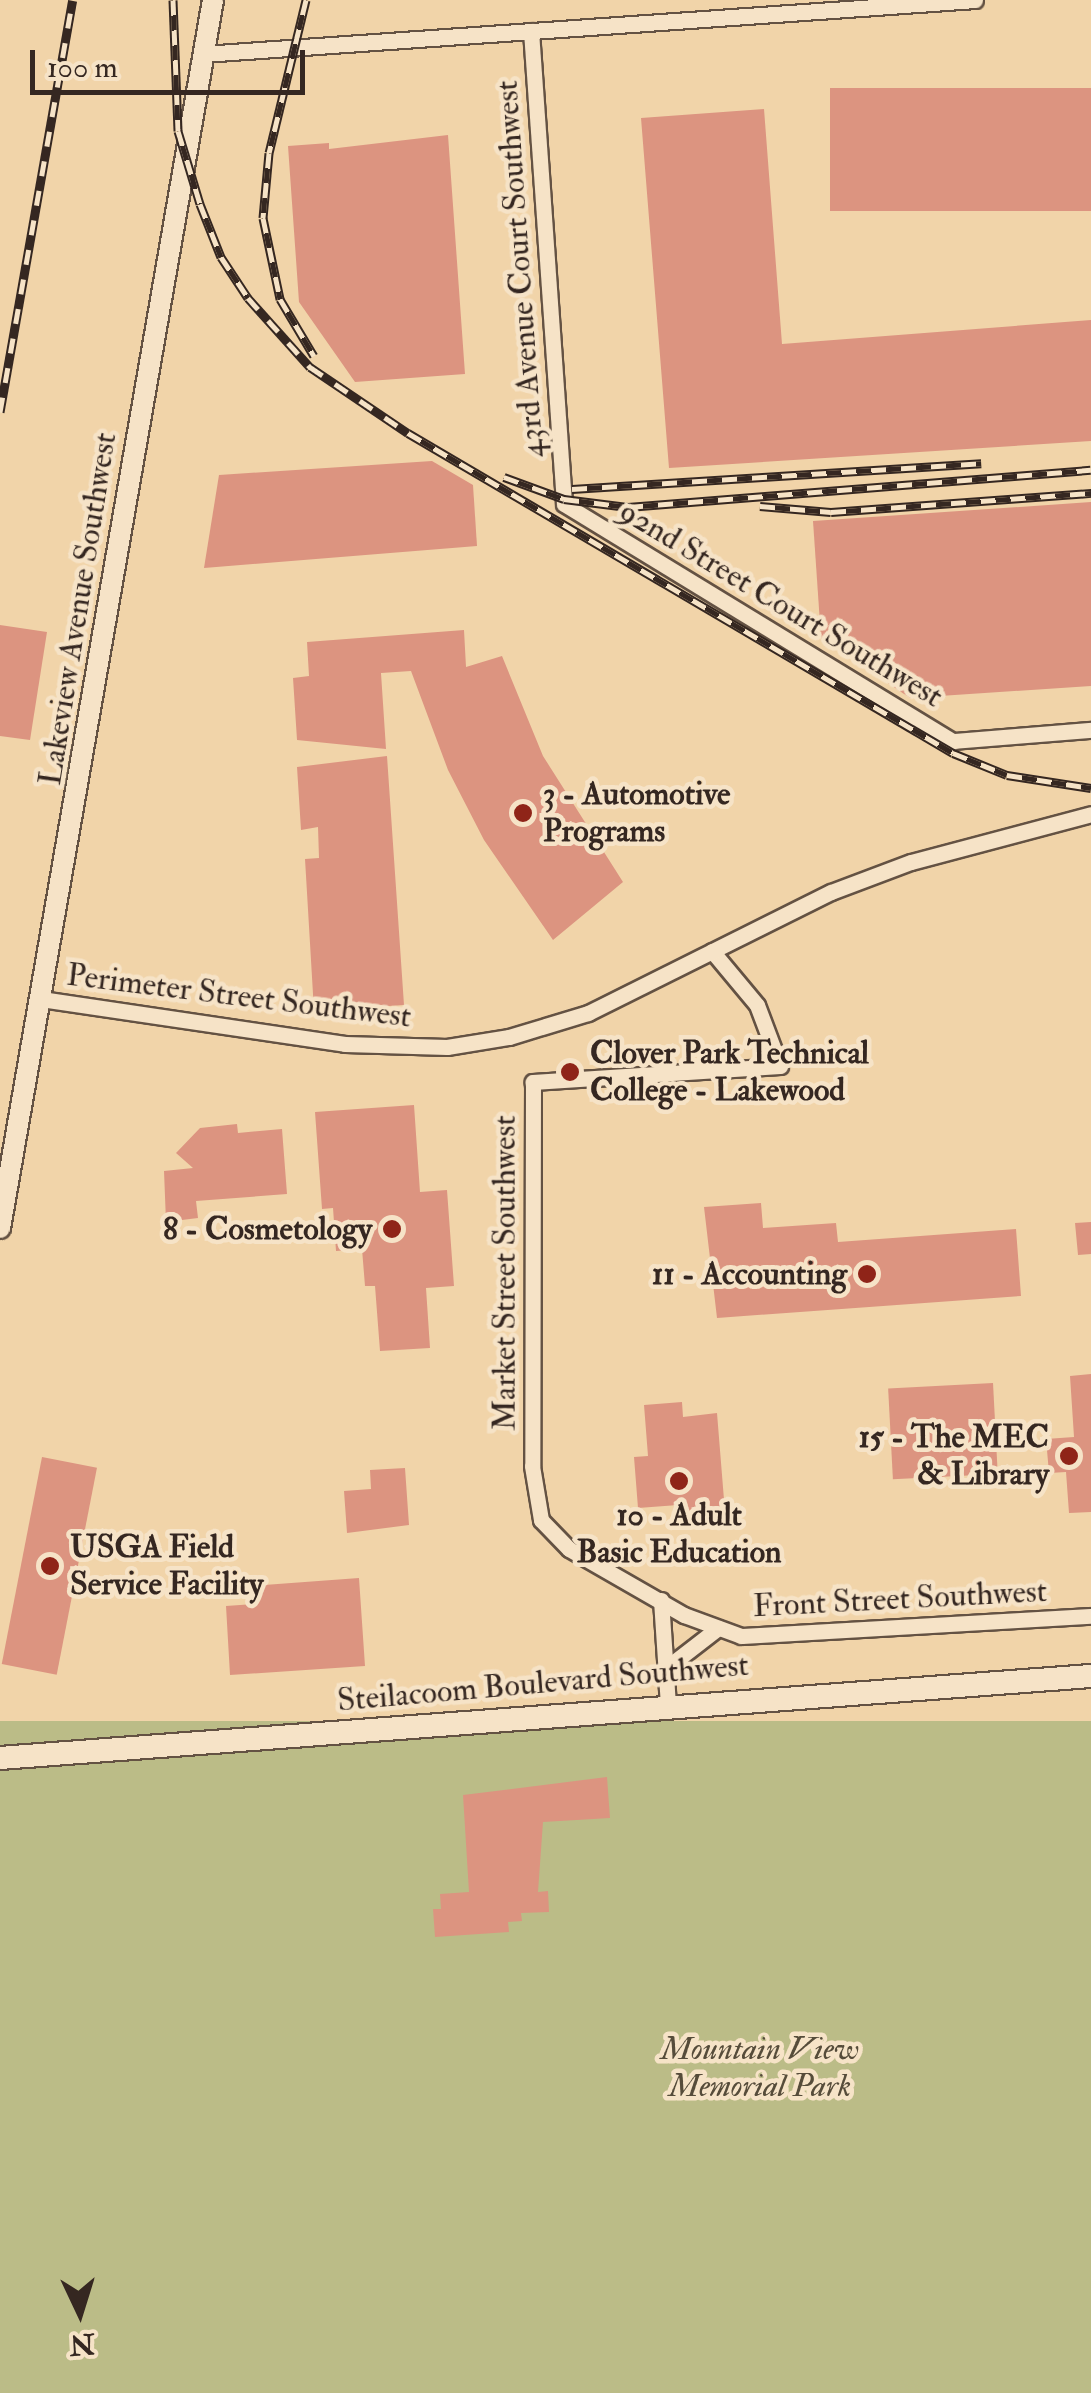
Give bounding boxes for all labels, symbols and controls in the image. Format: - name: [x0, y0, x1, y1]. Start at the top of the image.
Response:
- scale bar: [35, 30, 310, 92]
- text: 100 m: [47, 49, 118, 86]
- street label: 43rd Avenue Court Southwest: [488, 79, 552, 459]
- street label: Lakeview Avenue Southwest: [31, 430, 125, 788]
- street label: 92nd Street Court Southwest: [612, 492, 950, 716]
- place label: 3 - Automotive Programs: [543, 776, 730, 851]
- marker: 3 - Automotive Programs: [512, 802, 534, 824]
- street label: Perimeter Street Southwest: [65, 956, 413, 1036]
- place label: Clover Park Technical College - Lakewood: [590, 1035, 869, 1110]
- marker: Clover Park Technical College - Lakewood: [559, 1061, 581, 1083]
- street label: Market Street Southwest: [486, 1115, 524, 1431]
- place label: 8 - Cosmetology: [163, 1210, 372, 1248]
- marker: 8 - Cosmetology: [381, 1218, 403, 1240]
- place label: 11 - Accounting: [652, 1255, 847, 1293]
- marker: 11 - Accounting: [856, 1263, 878, 1285]
- place label: 15 - The MEC & Library: [859, 1419, 1049, 1494]
- marker: 15 - The MEC & Library: [1058, 1445, 1080, 1467]
- marker: 10 - Adult Basic Education: [668, 1470, 690, 1492]
- place label: 10 - Adult Basic Education: [576, 1497, 782, 1572]
- place label: USGA Field Service Facility: [70, 1529, 263, 1604]
- marker: USGA Field Service Facility: [39, 1555, 61, 1577]
- street label: Front Street Southwest: [752, 1572, 1048, 1626]
- street label: Steilacoom Boulevard Southwest: [336, 1646, 750, 1720]
- park label: Mountain View Memorial Park: [661, 2031, 859, 2106]
- north arrow: [30, 2263, 130, 2363]
- text: N: [68, 2325, 96, 2362]

